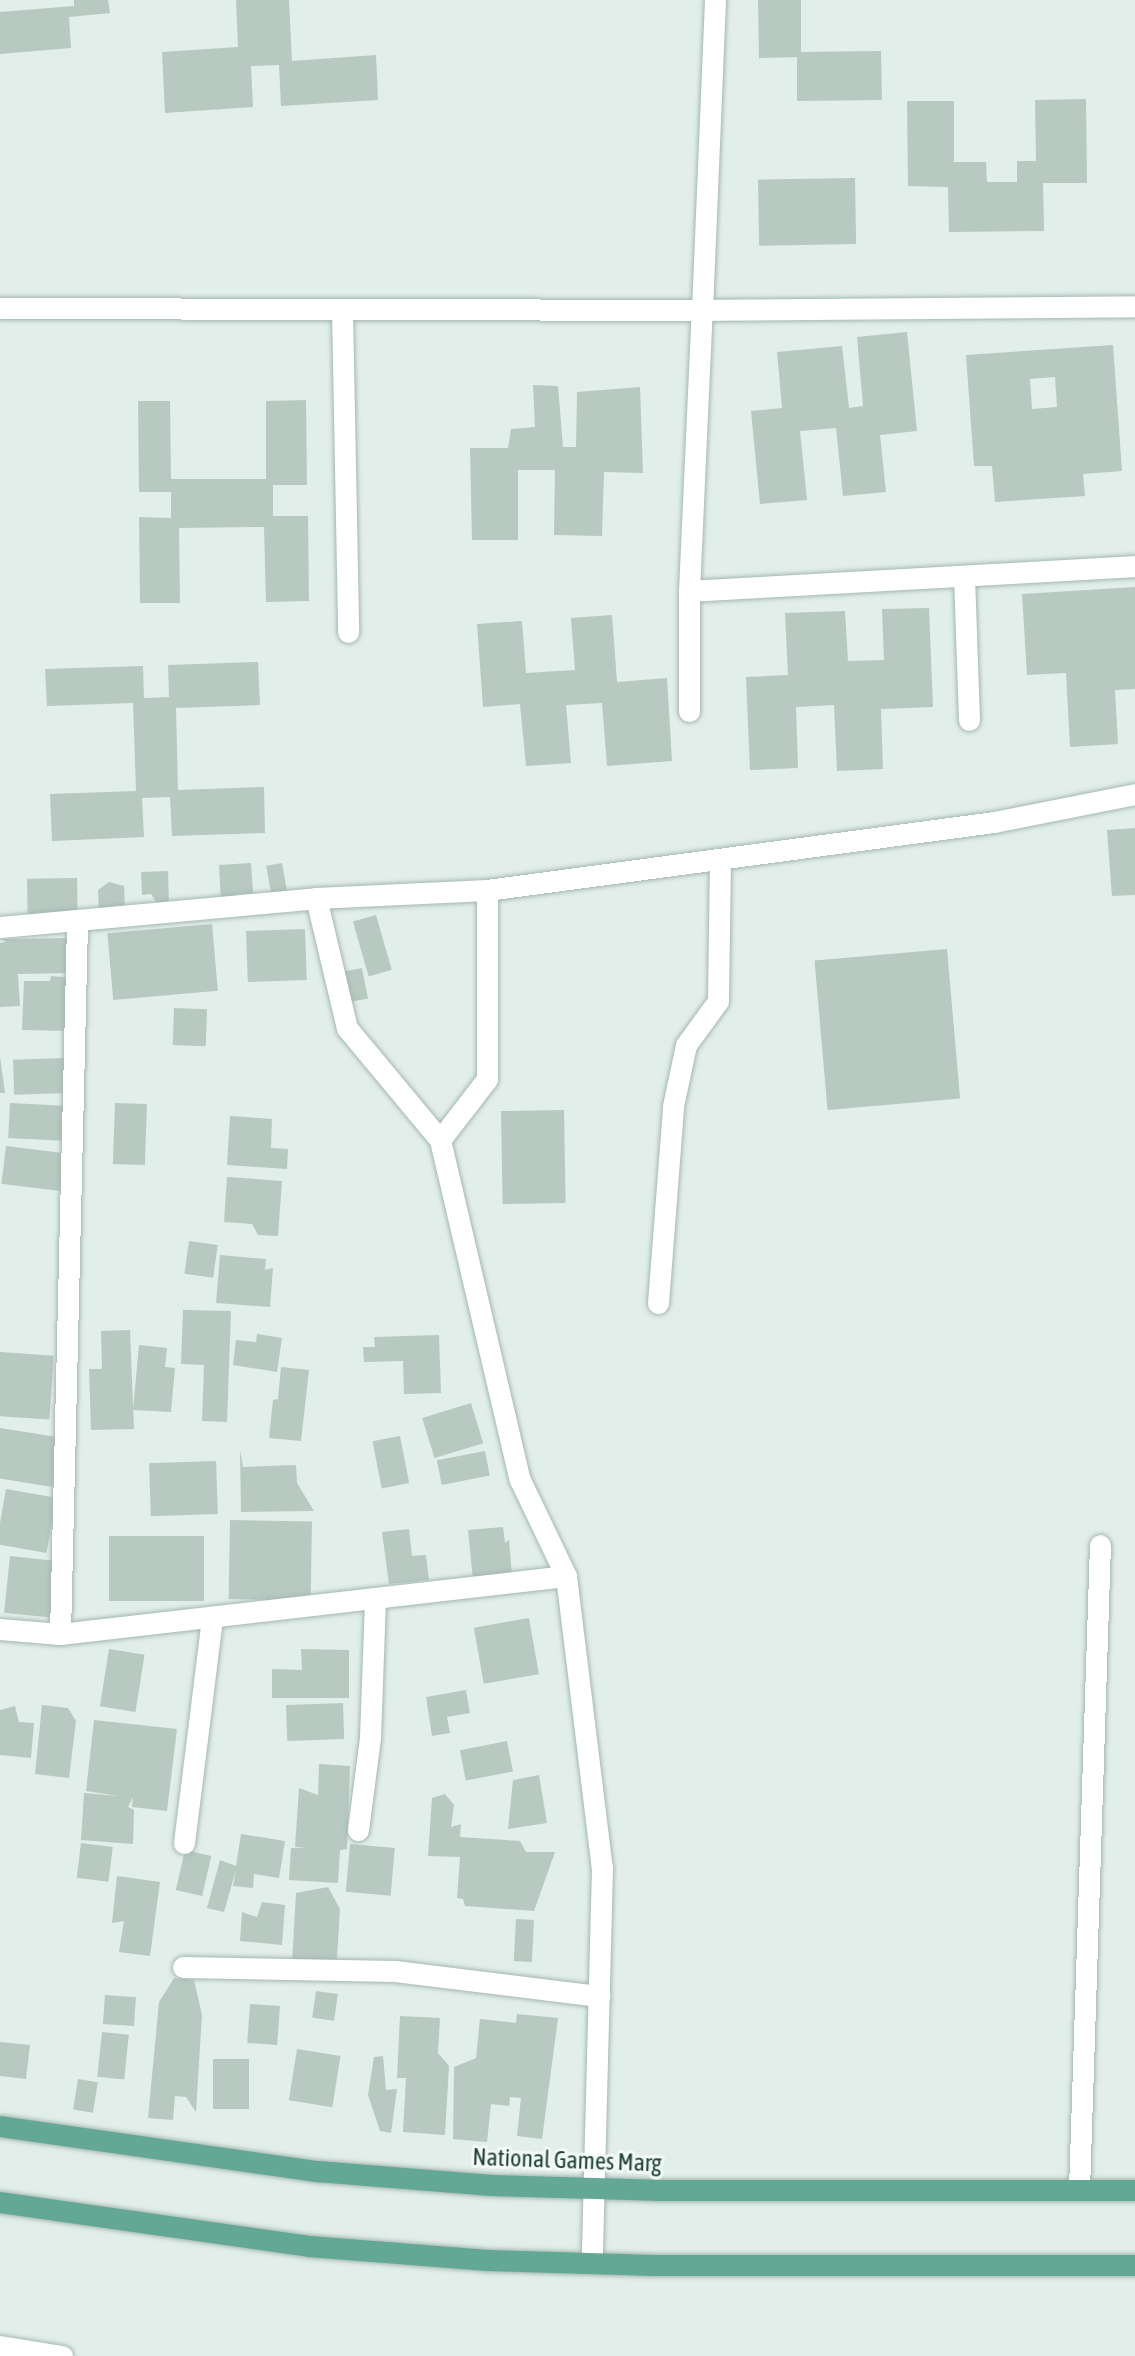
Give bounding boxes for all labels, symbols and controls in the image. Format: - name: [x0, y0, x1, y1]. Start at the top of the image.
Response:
- street label: National Games Marg: [472, 2142, 662, 2178]

